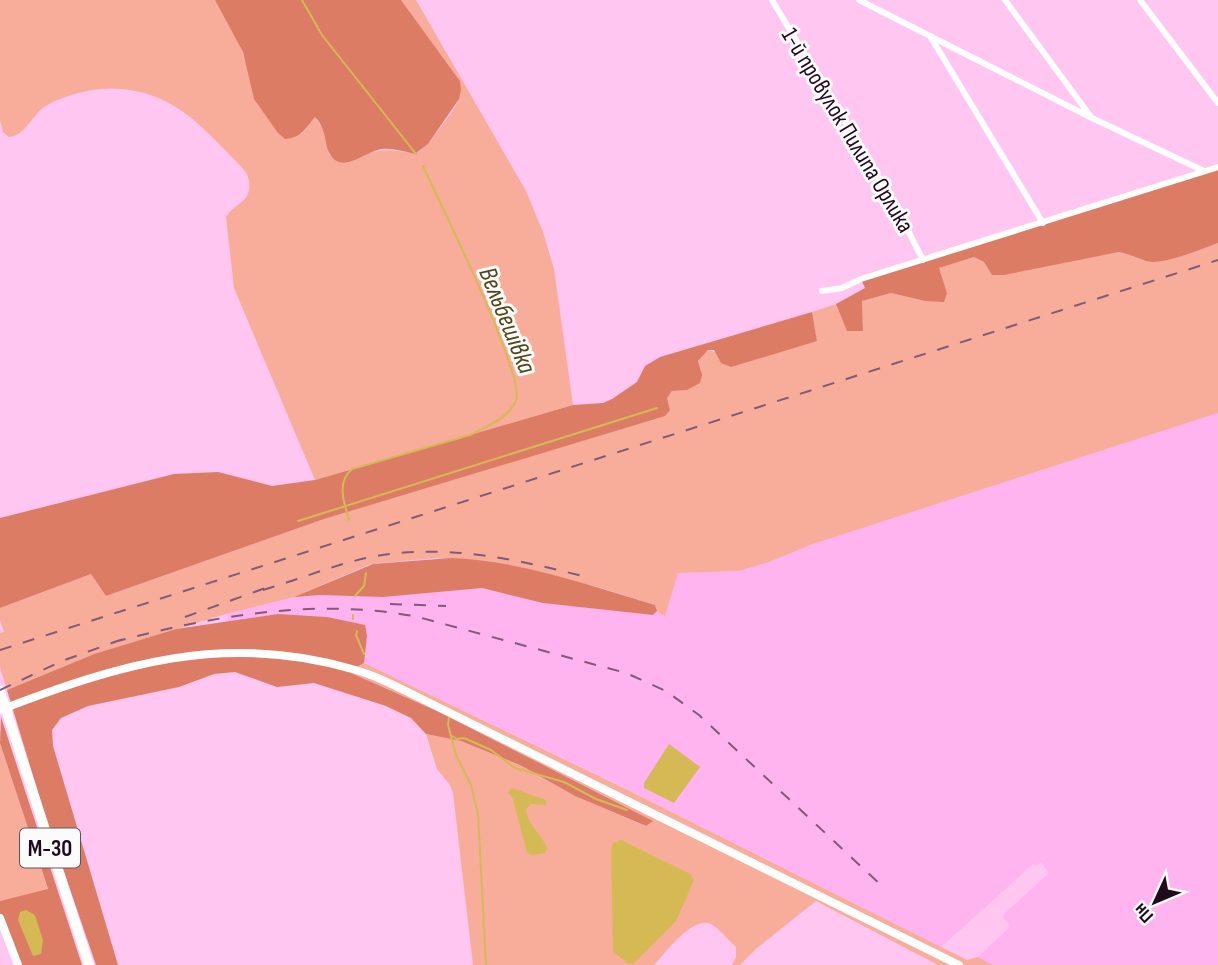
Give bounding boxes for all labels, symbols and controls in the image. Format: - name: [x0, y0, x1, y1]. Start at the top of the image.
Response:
- street label: 1-й провулок Пилипа Орлика: [775, 23, 920, 238]
- water label: Вельбешівка: [471, 263, 542, 379]
- road number: М-30: [20, 828, 80, 868]
- north arrow: [1120, 867, 1190, 937]
- text: Пн: [1129, 898, 1159, 927]

